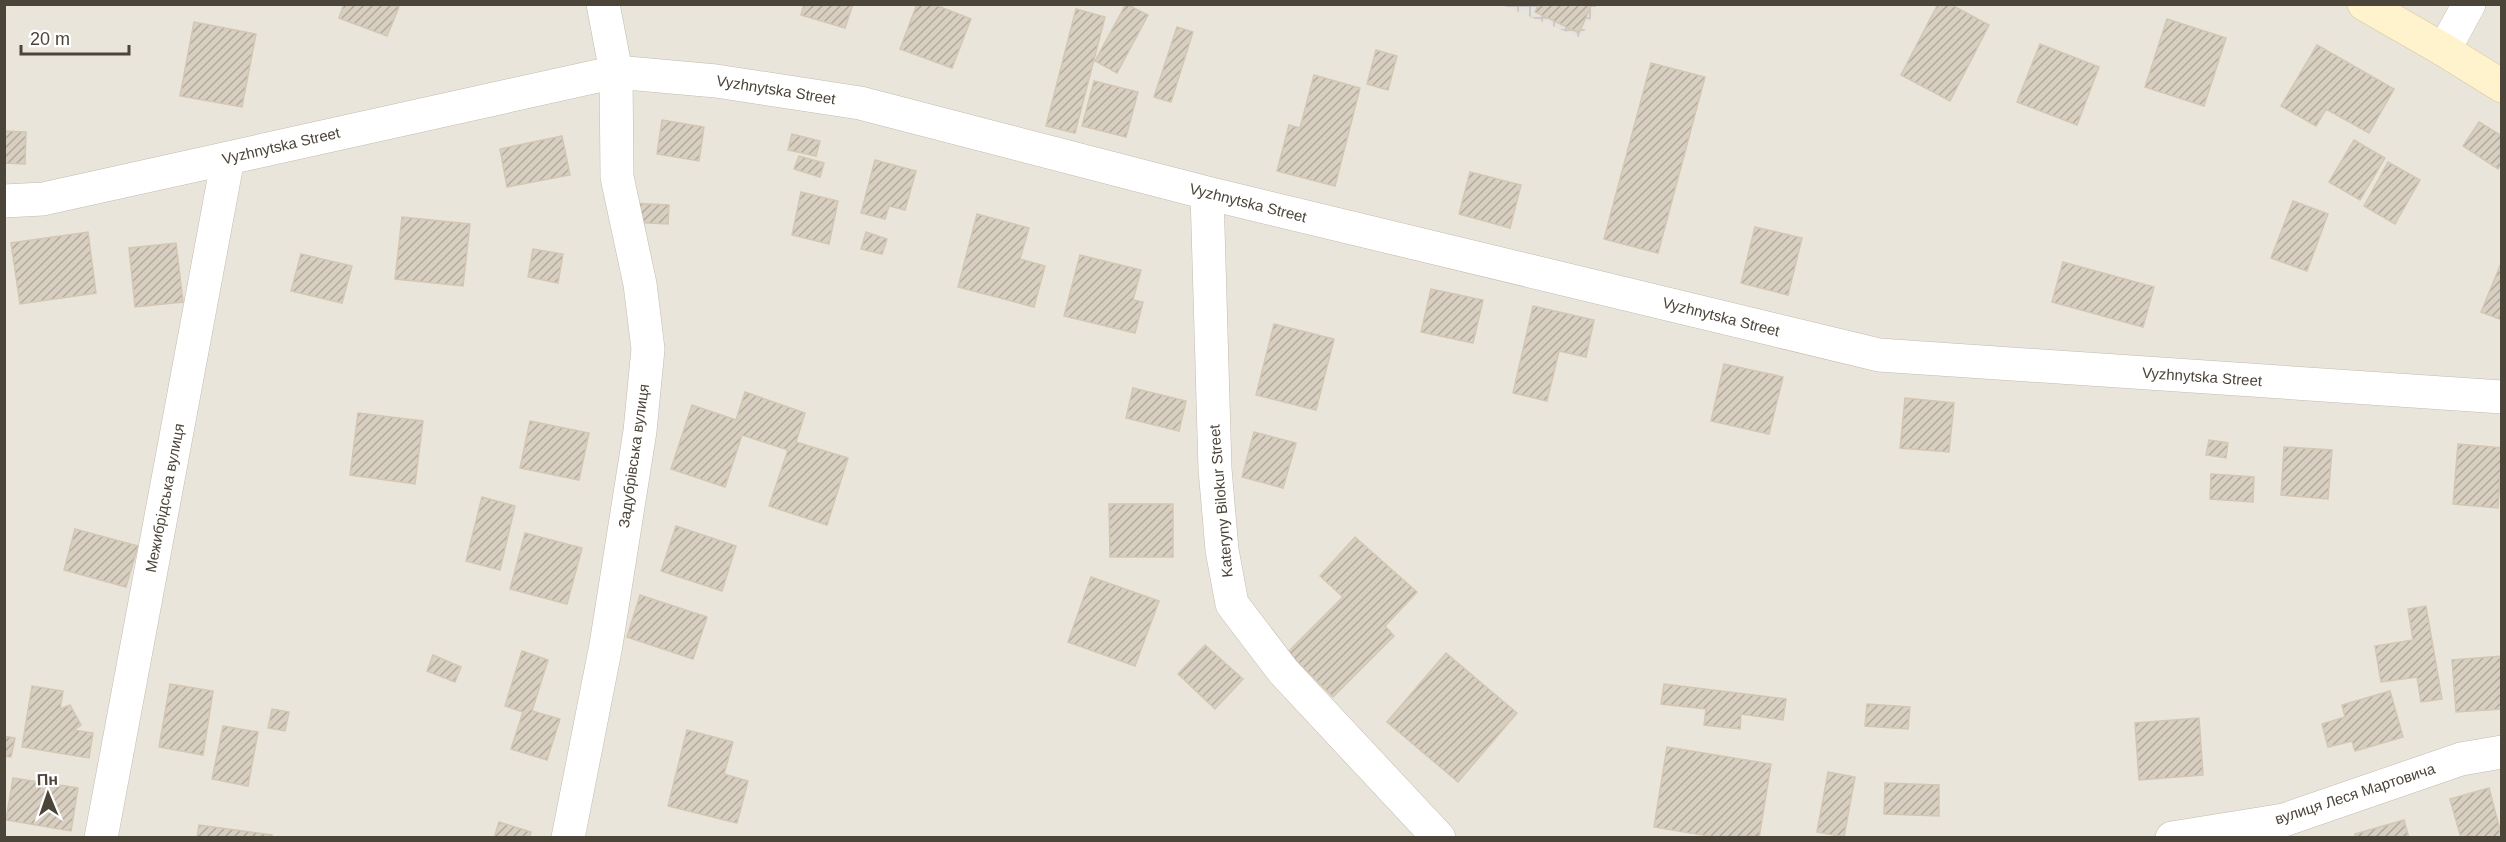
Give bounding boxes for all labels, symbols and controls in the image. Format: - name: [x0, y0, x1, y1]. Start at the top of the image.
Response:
- scale bar: [21, 18, 129, 56]
- text: 20 m: [30, 29, 70, 49]
- street label: Vyzhnytska Street: [715, 72, 838, 107]
- street label: Vyzhnytska Street: [220, 124, 342, 167]
- street label: Vyzhnytska Street: [1188, 180, 1309, 226]
- street label: Vyzhnytska Street: [1661, 294, 1782, 340]
- street label: Vyzhnytska Street: [2141, 364, 2263, 389]
- street label: Задубрівська вулиця: [615, 383, 652, 529]
- street label: Межибрідська вулиця: [142, 422, 187, 574]
- street label: Kateryny Bilokur Street: [1205, 423, 1236, 578]
- street label: вулиця Леся Мартовича: [2273, 759, 2438, 827]
- north arrow: [18, 764, 78, 824]
- text: Пн: [37, 771, 58, 788]

